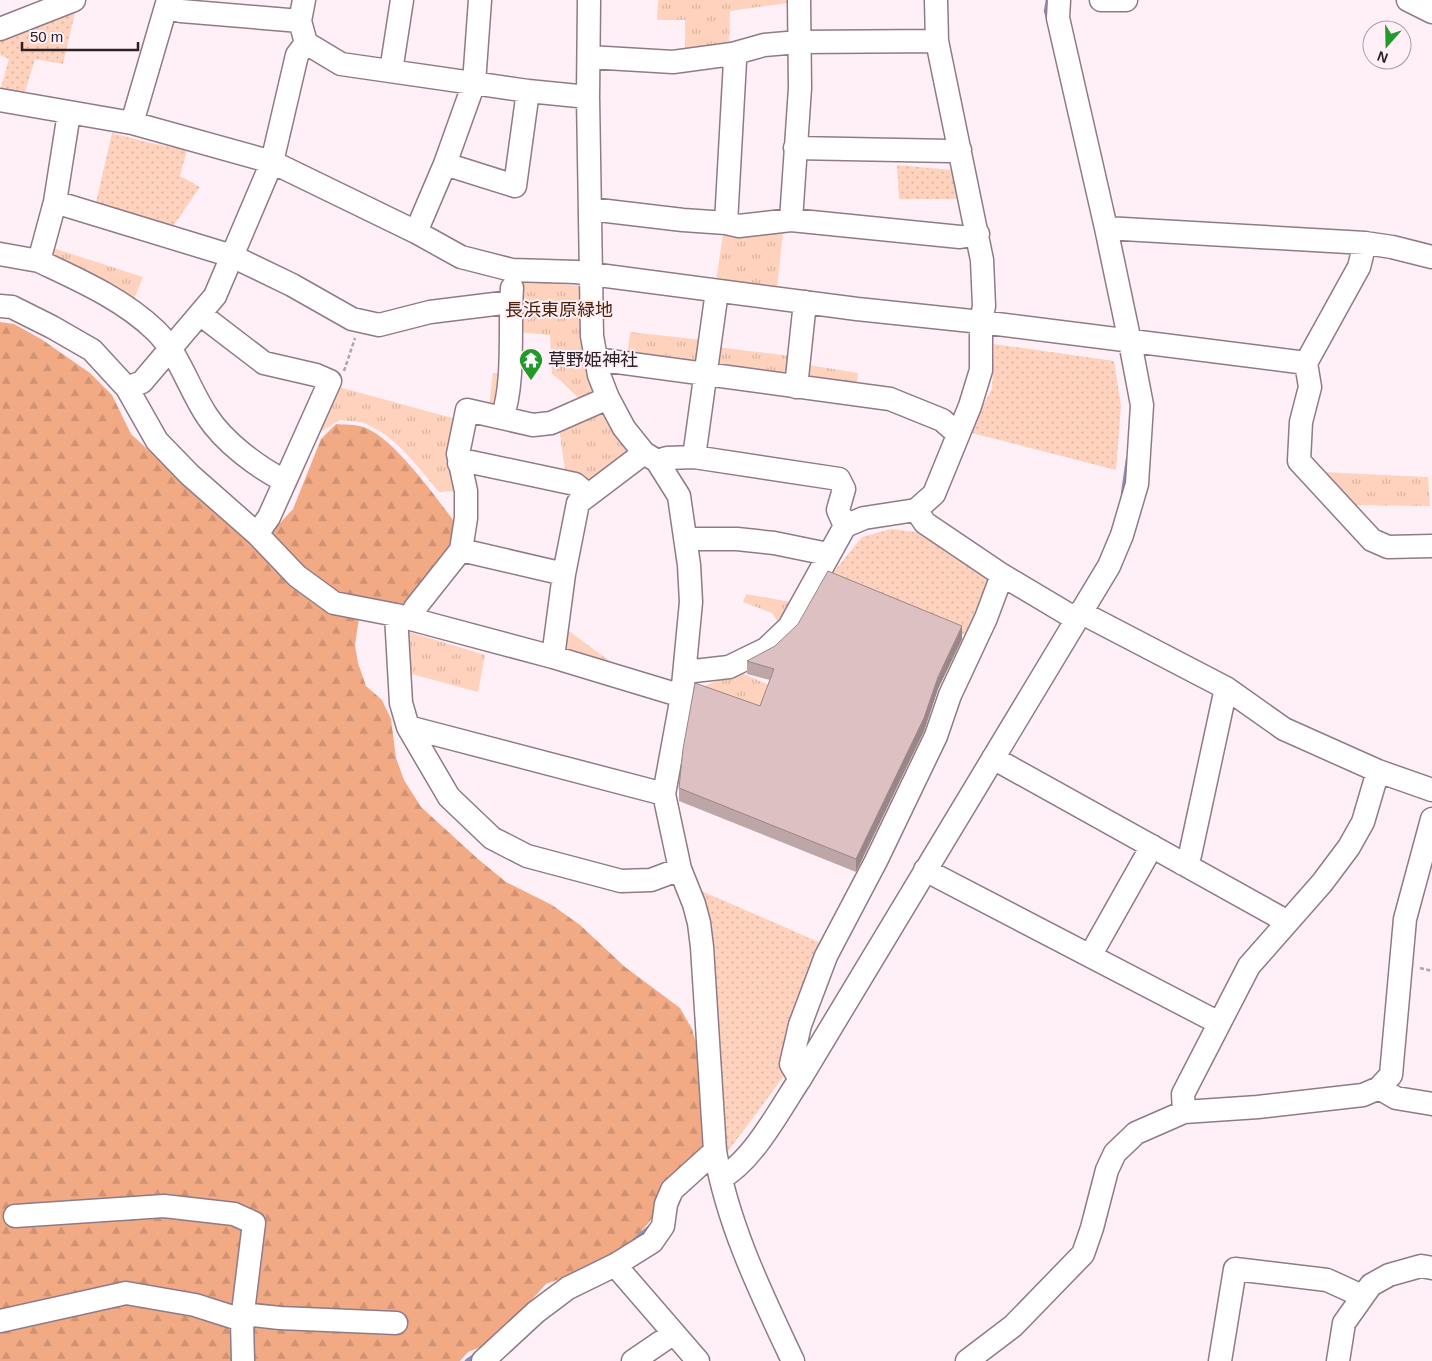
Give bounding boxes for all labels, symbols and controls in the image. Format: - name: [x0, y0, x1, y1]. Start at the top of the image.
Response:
- scale bar: [22, 20, 139, 52]
- north arrow: [1362, 20, 1412, 70]
- text: 50 m: [30, 28, 63, 45]
- text: N: [1375, 48, 1390, 66]
- park label: 長浜東原緑地: [505, 300, 613, 320]
- temple icon: 草野姫神社: [518, 347, 544, 381]
- place label: 草野姫神社: [548, 350, 638, 370]

